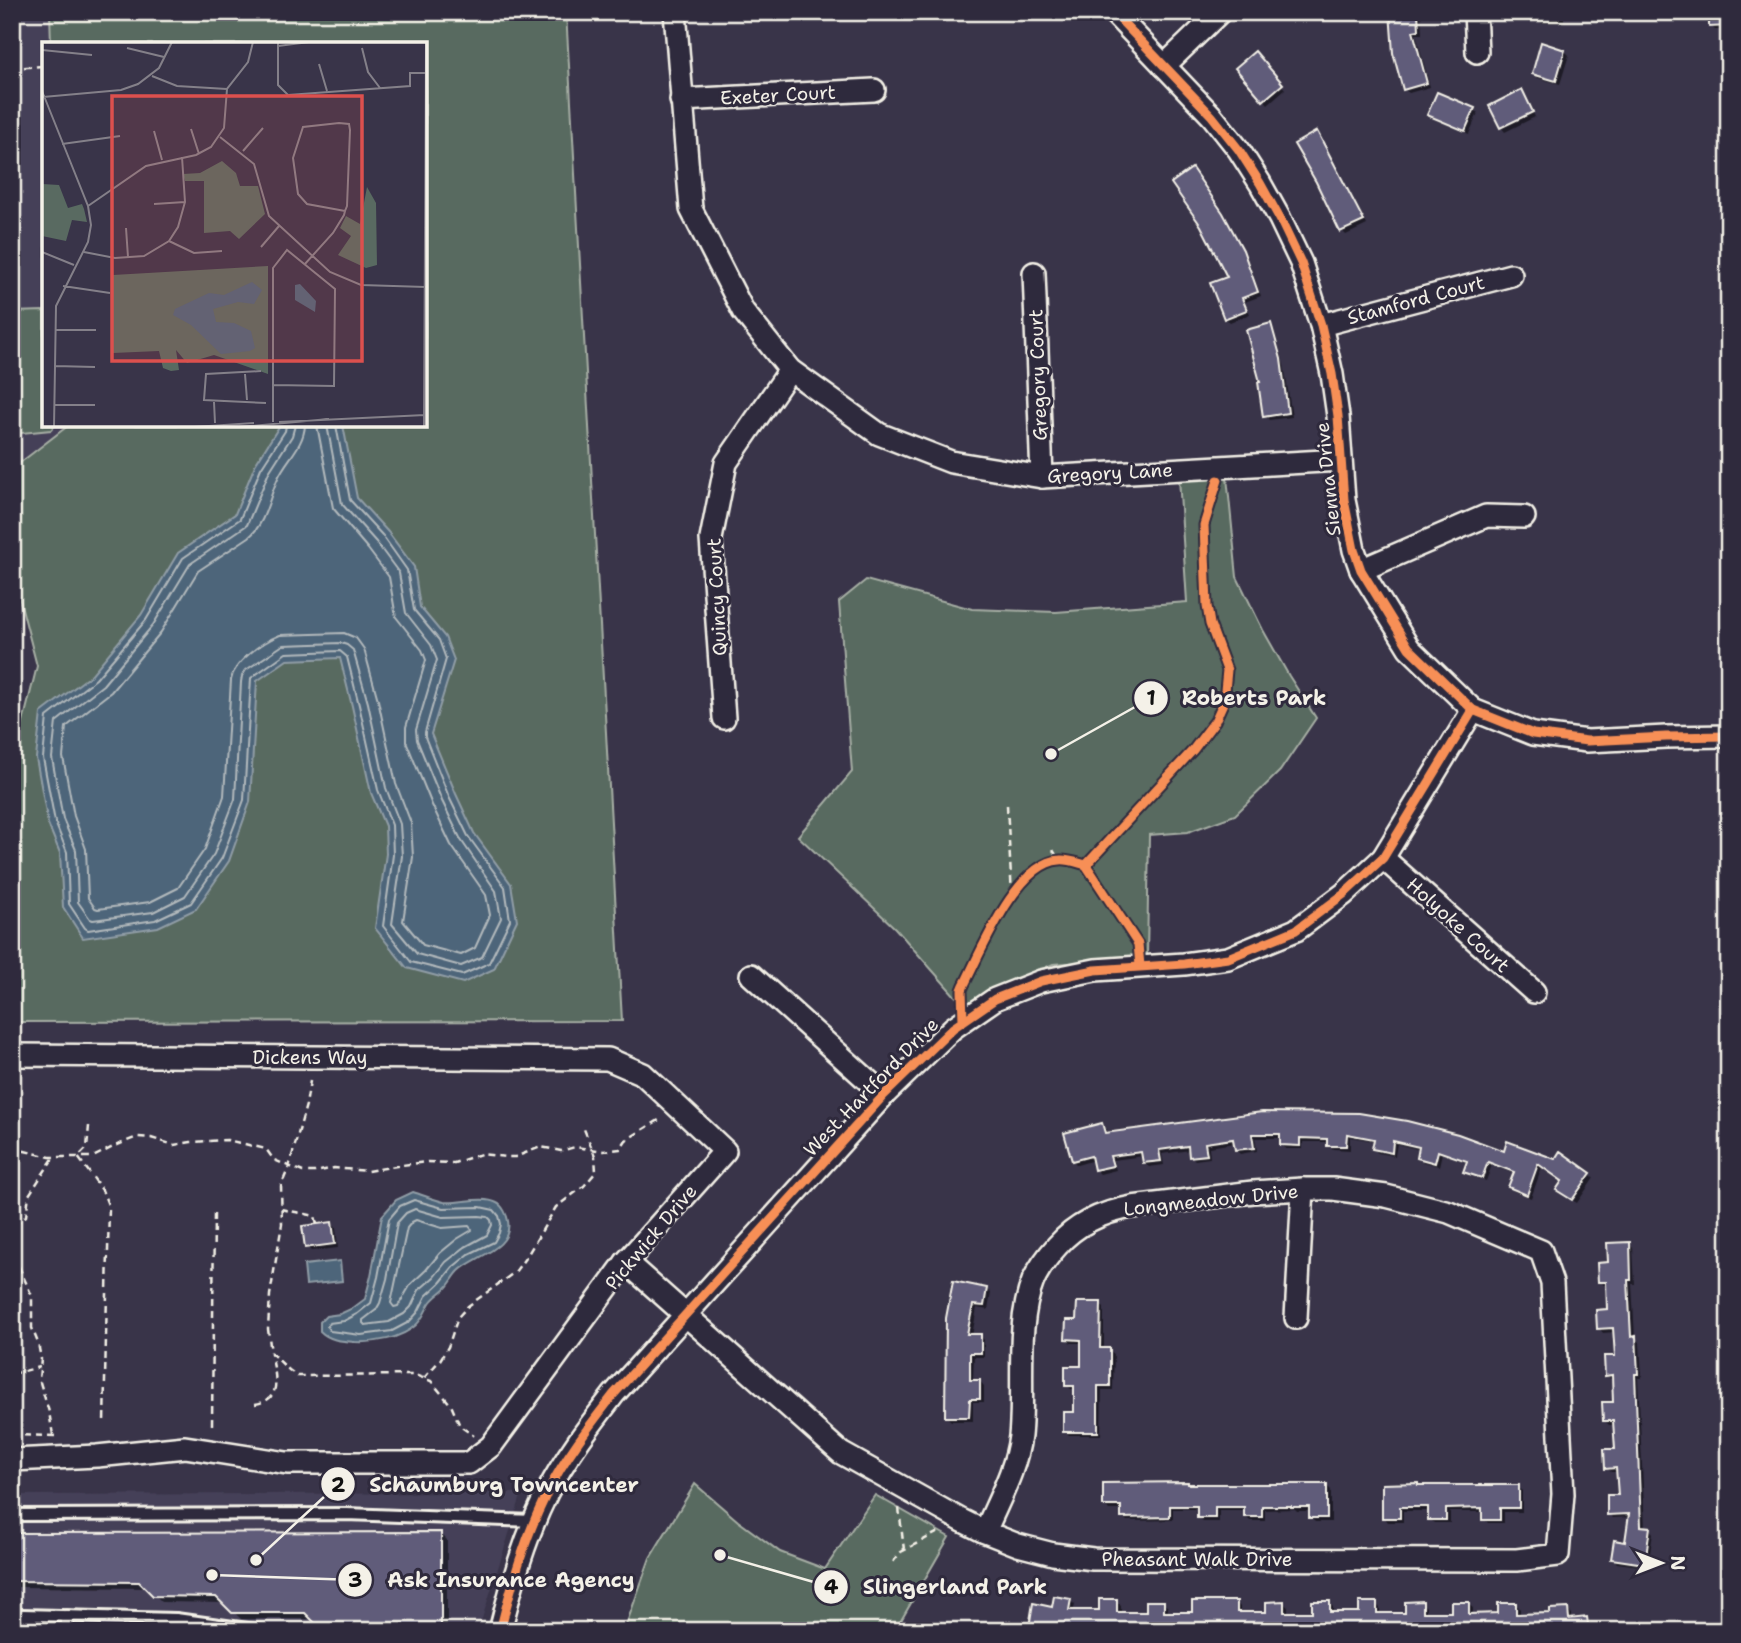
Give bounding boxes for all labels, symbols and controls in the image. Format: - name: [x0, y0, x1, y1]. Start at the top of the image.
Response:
- inset map: [42, 42, 427, 427]
- street label: Exeter Court: [720, 79, 836, 111]
- street label: Stamford Court: [1345, 270, 1487, 330]
- street label: Gregory Court: [1023, 309, 1053, 441]
- street label: Sienna Drive: [1310, 421, 1346, 537]
- street label: Gregory Lane: [1047, 457, 1173, 489]
- street label: Quincy Court: [701, 537, 733, 657]
- callout: Roberts Park: [1133, 677, 1341, 719]
- text: 1: [1146, 684, 1156, 712]
- text: Roberts Park: [1182, 684, 1326, 712]
- street label: Holyoke Court: [1401, 872, 1515, 978]
- street label: West Hartford Drive: [798, 1012, 944, 1162]
- street label: Dickens Way: [252, 1045, 368, 1070]
- street label: Longmeadow Drive: [1122, 1178, 1300, 1222]
- street label: Pickwick Drive: [599, 1179, 703, 1295]
- callout: Schaumburg Towncenter: [320, 1463, 653, 1505]
- text: 2: [331, 1471, 346, 1499]
- text: Schaumburg Towncenter: [369, 1471, 639, 1499]
- north arrow: [1626, 1528, 1696, 1598]
- street label: Pheasant Walk Drive: [1102, 1547, 1292, 1572]
- text: N: [1665, 1555, 1690, 1571]
- callout: Ask Insurance Agency: [338, 1559, 648, 1601]
- text: 3: [348, 1566, 362, 1594]
- text: Ask Insurance Agency: [387, 1566, 635, 1594]
- callout: Slingerland Park: [813, 1566, 1061, 1608]
- text: 4: [824, 1573, 839, 1601]
- text: Slingerland Park: [863, 1573, 1047, 1601]

